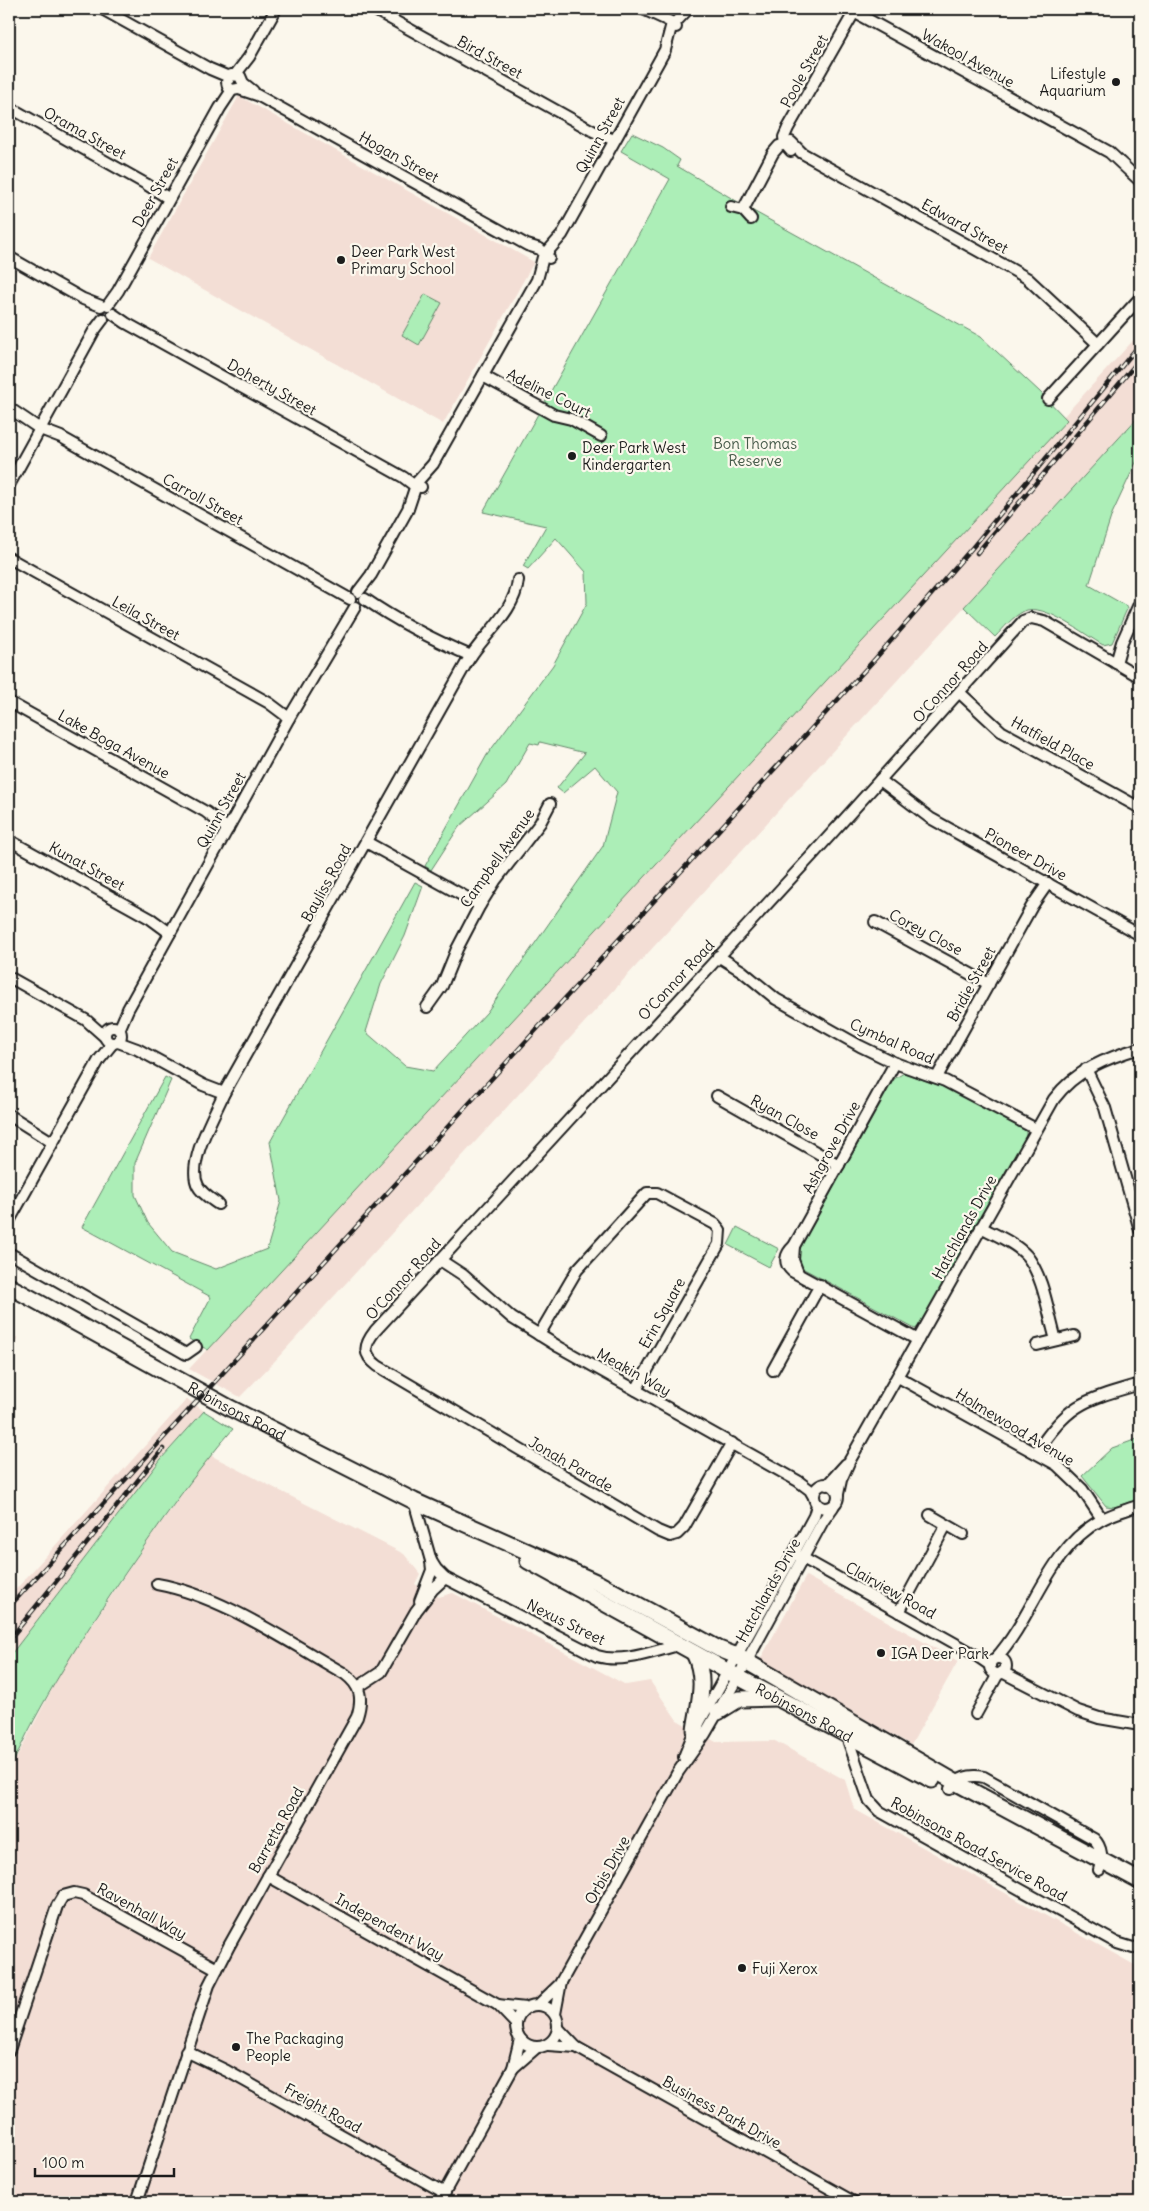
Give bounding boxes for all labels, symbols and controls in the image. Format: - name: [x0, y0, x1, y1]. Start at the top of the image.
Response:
- street label: Wakool Avenue: [918, 25, 1018, 91]
- street label: Bird Street: [454, 31, 526, 83]
- street label: Poole Street: [776, 31, 832, 111]
- place label: Lifestyle Aquarium: [1039, 64, 1106, 100]
- marker: Lifestyle Aquarium: [1110, 76, 1122, 88]
- street label: Quinn Street: [571, 93, 629, 177]
- street label: Orama Street: [40, 103, 130, 163]
- street label: Hogan Street: [356, 127, 442, 187]
- street label: Deer Street: [128, 154, 182, 230]
- street label: Edward Street: [918, 194, 1012, 258]
- place label: Deer Park West Primary School: [351, 242, 455, 278]
- marker: Deer Park West Primary School: [335, 254, 347, 266]
- street label: Doherty Street: [224, 355, 320, 419]
- street label: Adeline Court: [504, 364, 594, 422]
- park label: Bon Thomas Reserve: [713, 434, 797, 470]
- place label: Deer Park West Kindergarten: [582, 438, 686, 474]
- marker: Deer Park West Kindergarten: [566, 450, 578, 462]
- street label: Carroll Street: [159, 469, 247, 529]
- street label: Leila Street: [109, 592, 183, 644]
- street label: O'Connor Road: [908, 637, 992, 727]
- street label: Lake Boga Avenue: [55, 705, 173, 783]
- street label: Hatfield Place: [1008, 712, 1098, 774]
- street label: Quinn Street: [192, 768, 250, 852]
- street label: Campbell Avenue: [456, 805, 538, 911]
- street label: Pioneer Drive: [982, 824, 1070, 884]
- street label: Kunat Street: [46, 837, 128, 895]
- street label: Bayliss Road: [297, 841, 355, 925]
- street label: Corey Close: [886, 905, 966, 959]
- street label: O'Connor Road: [634, 936, 718, 1024]
- street label: Bridie Street: [943, 943, 999, 1025]
- street label: Cymbal Road: [847, 1014, 937, 1068]
- street label: Ryan Close: [747, 1090, 823, 1144]
- street label: Ashgrove Drive: [798, 1098, 864, 1196]
- street label: Hatchlands Drive: [928, 1172, 1000, 1282]
- street label: O'Connor Road: [361, 1234, 445, 1324]
- street label: Erin Square: [635, 1274, 689, 1352]
- street label: Meakin Way: [593, 1344, 675, 1400]
- street label: Robinsons Road: [185, 1377, 289, 1444]
- street label: Holmewood Avenue: [952, 1384, 1078, 1470]
- street label: Jonah Parade: [526, 1432, 616, 1496]
- street label: Hatchlands Drive: [732, 1535, 804, 1645]
- street label: Clairview Road: [842, 1557, 940, 1623]
- street label: Nexus Street: [524, 1595, 608, 1649]
- place label: IGA Deer Park: [891, 1644, 989, 1663]
- marker: IGA Deer Park: [875, 1647, 887, 1659]
- street label: Robinsons Road: [752, 1679, 857, 1746]
- street label: Barretta Road: [244, 1783, 308, 1876]
- street label: Robinsons Road Service Road: [888, 1793, 1071, 1906]
- street label: Orbis Drive: [580, 1832, 634, 1908]
- street label: Ravenhall Way: [94, 1879, 190, 1943]
- street label: Independent Way: [332, 1889, 448, 1965]
- place label: Fuji Xerox: [752, 1959, 818, 1978]
- marker: Fuji Xerox: [736, 1962, 748, 1974]
- place label: The Packaging People: [246, 2029, 344, 2065]
- marker: The Packaging People: [230, 2041, 242, 2053]
- street label: Business Park Drive: [659, 2072, 785, 2152]
- street label: Freight Road: [281, 2079, 365, 2137]
- scale bar: [35, 2146, 174, 2178]
- text: 100 m: [42, 2153, 84, 2172]

